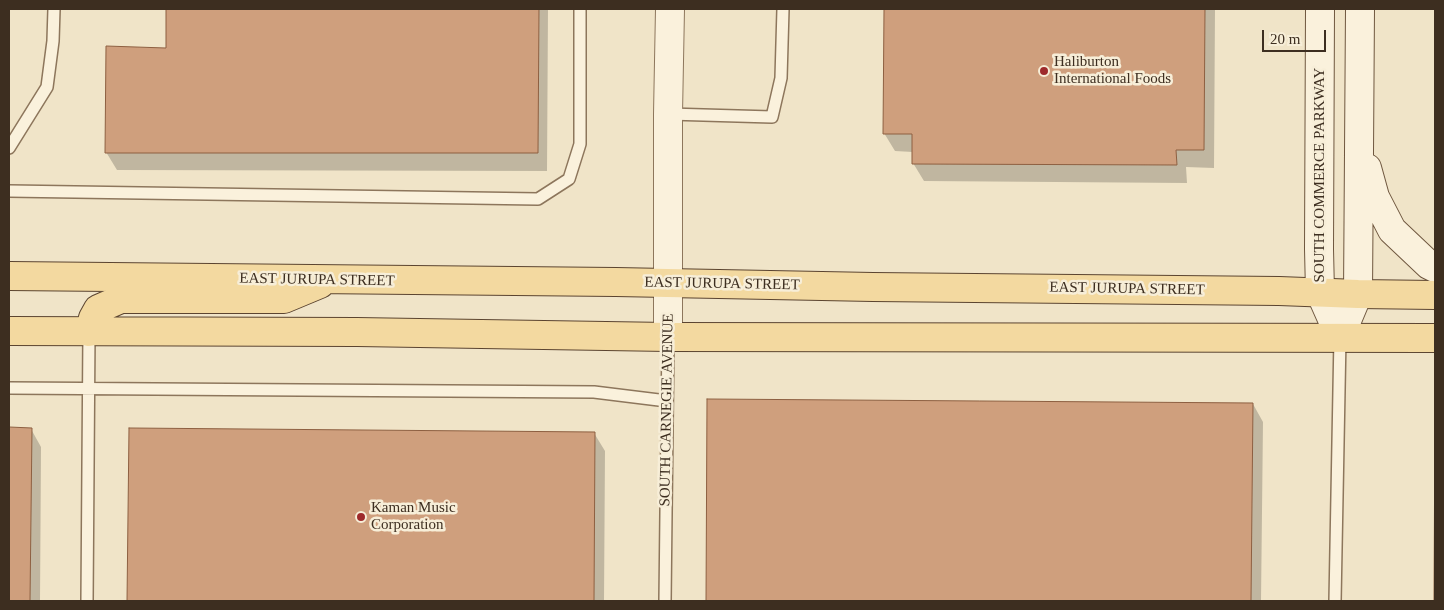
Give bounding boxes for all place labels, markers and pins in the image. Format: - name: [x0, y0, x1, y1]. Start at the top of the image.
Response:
- place label: Haliburton International Foods: [1054, 53, 1171, 88]
- marker: Haliburton International Foods: [1038, 65, 1050, 77]
- place label: Kaman Music Corporation: [371, 499, 456, 534]
- marker: Kaman Music Corporation: [355, 511, 367, 523]

